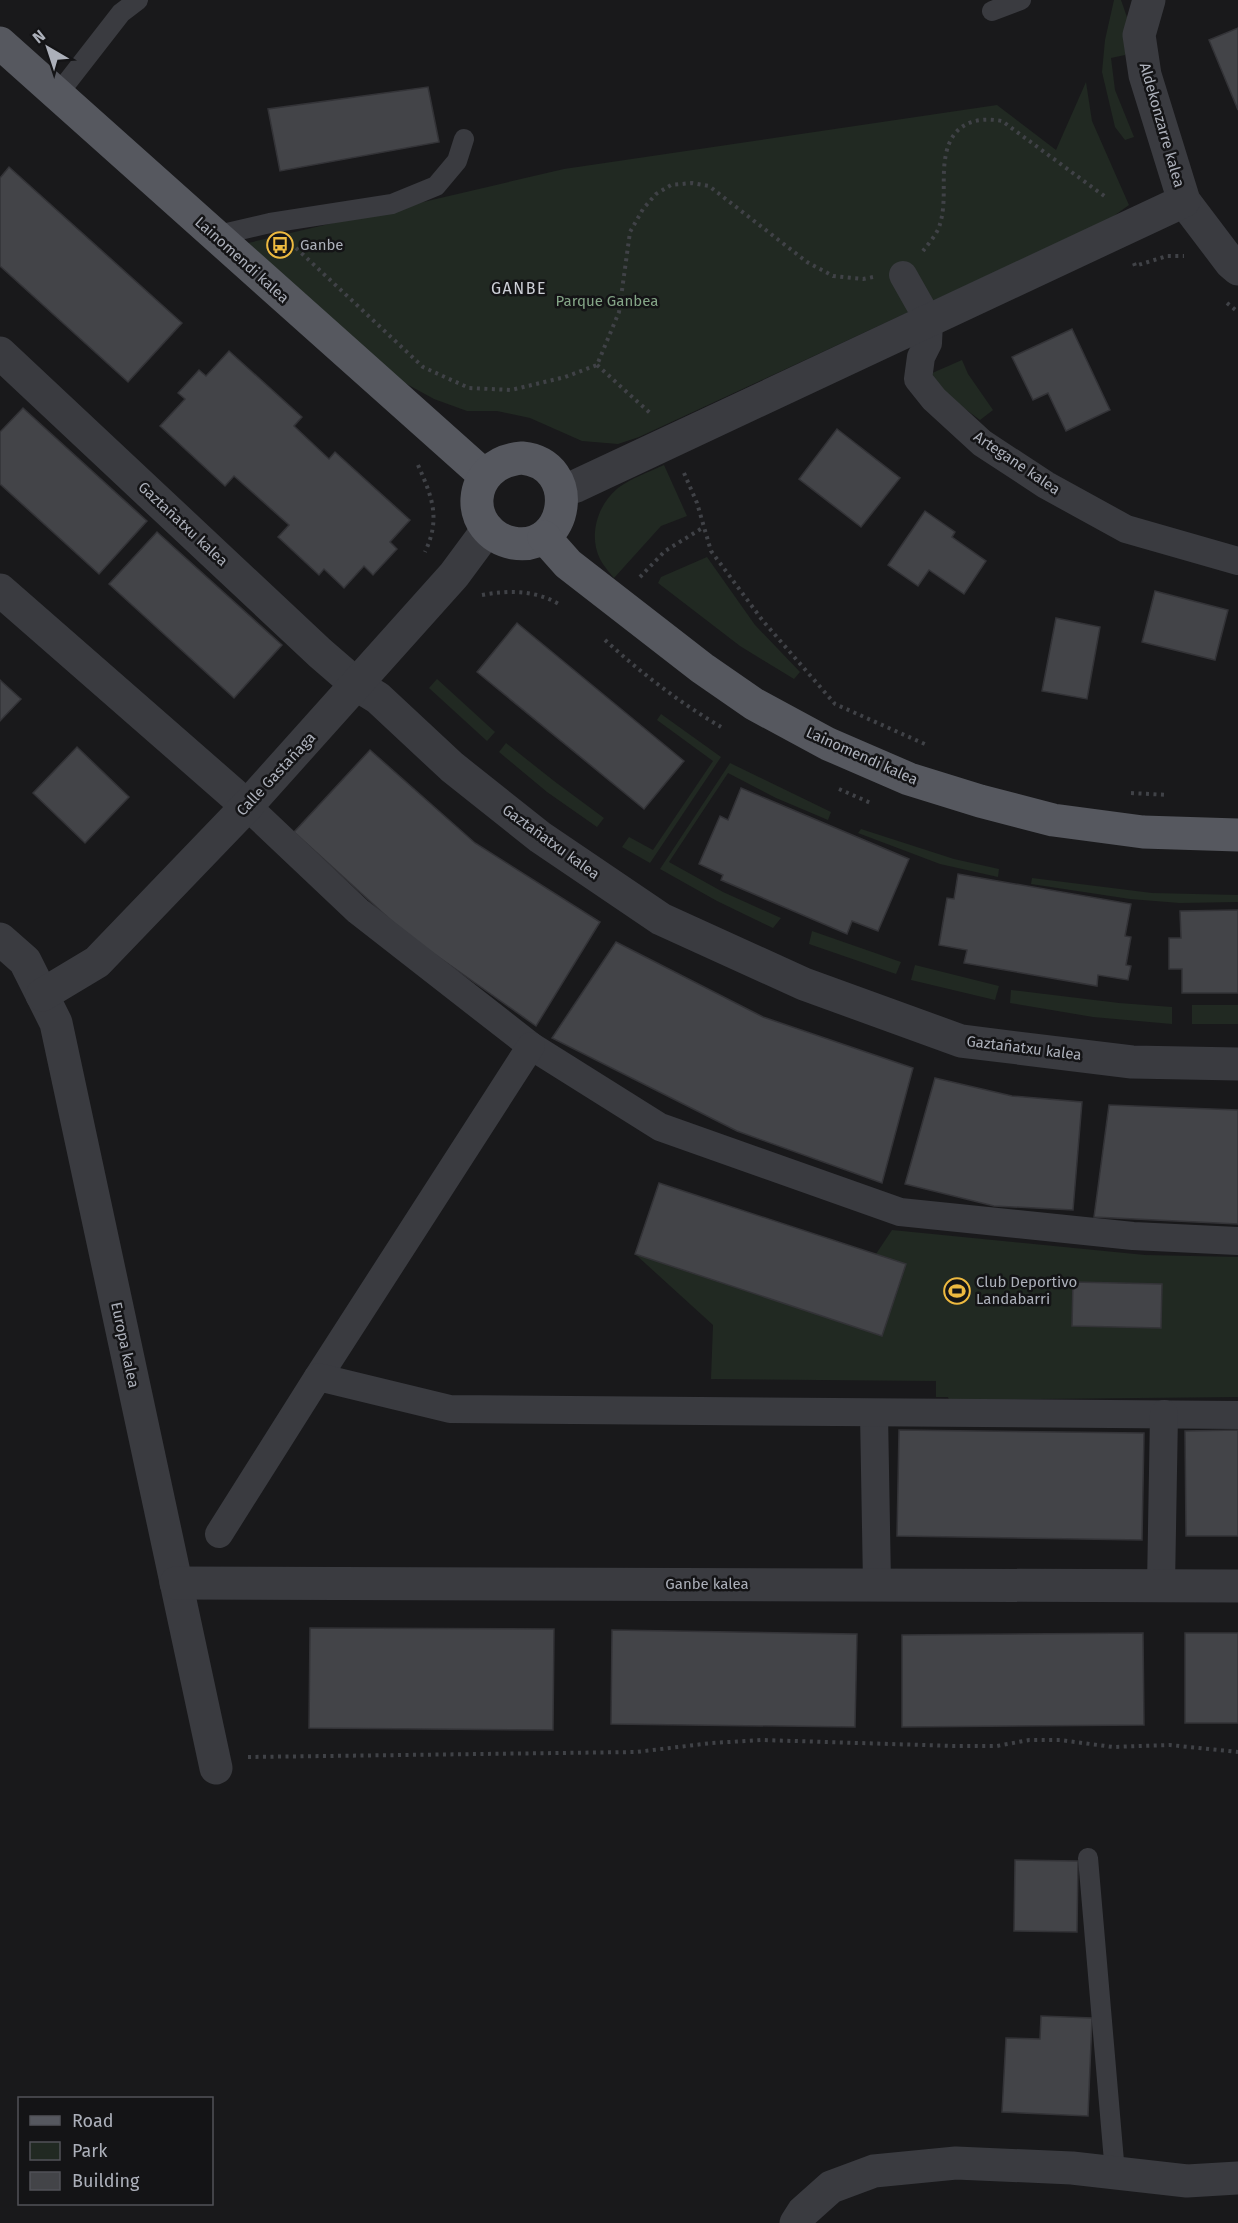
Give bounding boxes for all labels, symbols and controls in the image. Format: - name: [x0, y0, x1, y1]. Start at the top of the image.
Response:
- north arrow: [18, 18, 78, 78]
- text: N: [29, 26, 49, 47]
- street label: Aldekonzarre kalea: [1136, 61, 1188, 189]
- street label: Lainomendi kalea: [191, 213, 293, 307]
- bus stop icon: Ganbe: [265, 230, 295, 260]
- place label: Ganbe: [300, 236, 344, 254]
- district label: GANBE: [491, 279, 547, 298]
- park label: Parque Ganbea: [556, 292, 658, 310]
- street label: Artegane kalea: [970, 427, 1064, 499]
- street label: Gaztañatxu kalea: [134, 478, 232, 570]
- street label: Lainomendi kalea: [803, 723, 921, 789]
- street label: Calle Gastañaga: [233, 729, 319, 819]
- street label: Gaztañatxu kalea: [499, 801, 603, 883]
- street label: Gaztañatxu kalea: [965, 1032, 1083, 1064]
- place label: Club Deportivo Landabarri: [976, 1273, 1077, 1308]
- sports icon: Club Deportivo Landabarri: [942, 1276, 972, 1306]
- street label: Europa kalea: [107, 1300, 143, 1390]
- street label: Ganbe kalea: [665, 1575, 749, 1593]
- legend: [18, 2097, 213, 2205]
- text: Road: [72, 2110, 114, 2132]
- text: Park: [72, 2140, 108, 2162]
- text: Building: [72, 2170, 140, 2192]

